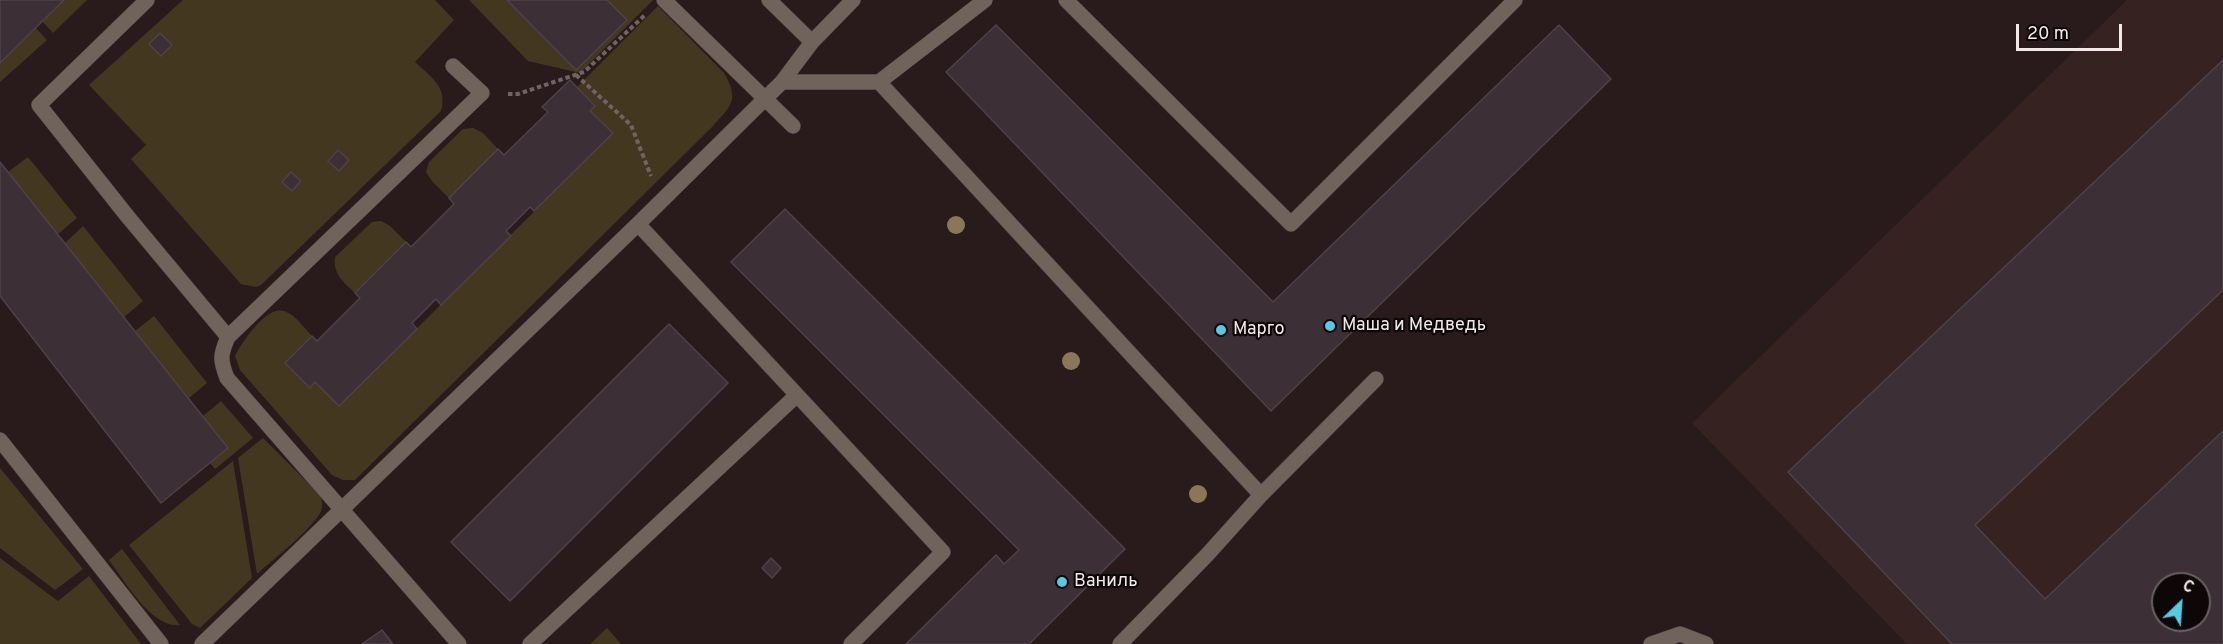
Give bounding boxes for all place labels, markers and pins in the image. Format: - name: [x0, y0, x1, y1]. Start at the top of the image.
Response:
- place label: Маша и Медведь: [1342, 315, 1486, 337]
- place label: Марго: [1233, 319, 1284, 341]
- marker: Маша и Медведь: [1323, 319, 1337, 333]
- marker: Марго: [1214, 323, 1228, 337]
- place label: Ваниль: [1074, 571, 1138, 593]
- marker: Ваниль: [1055, 575, 1069, 589]

